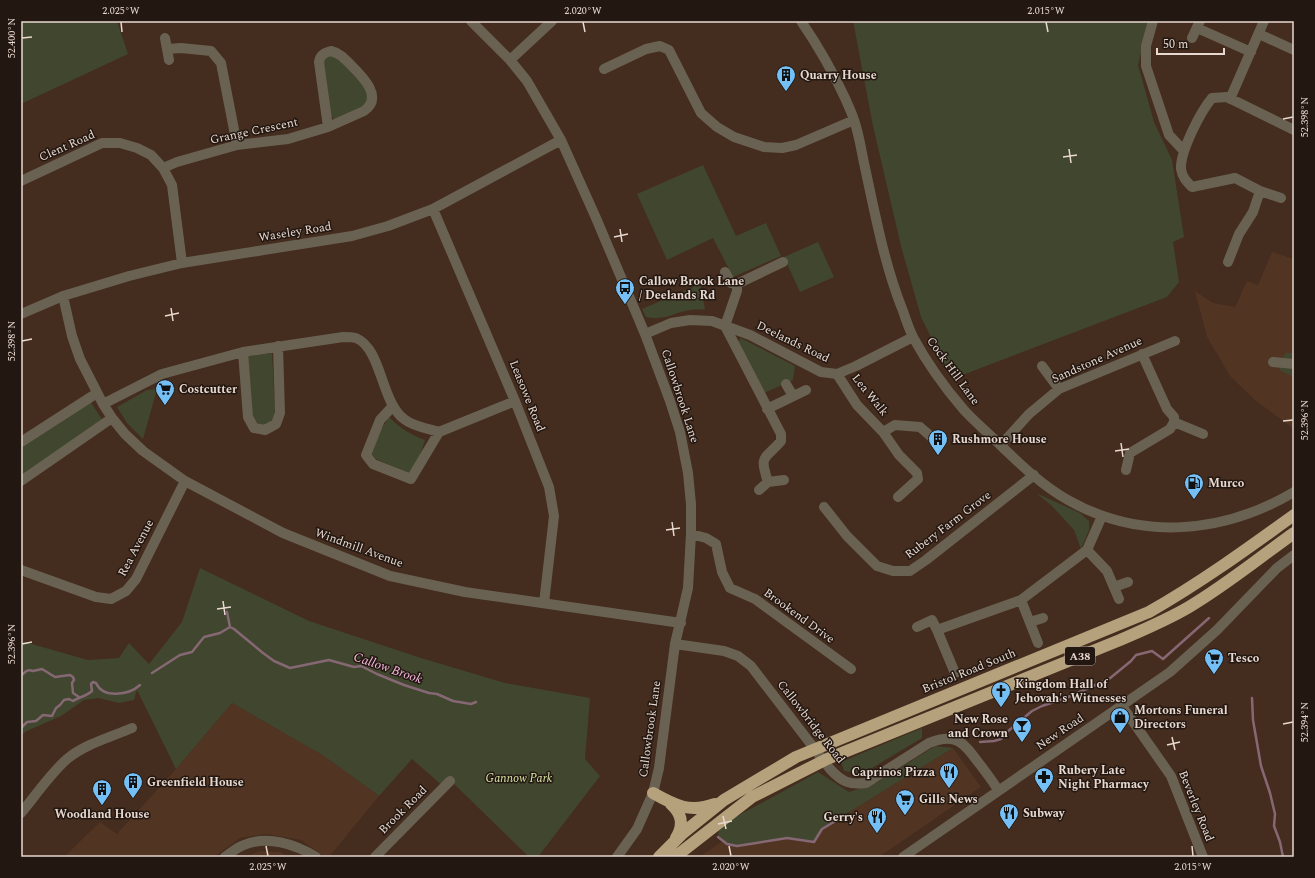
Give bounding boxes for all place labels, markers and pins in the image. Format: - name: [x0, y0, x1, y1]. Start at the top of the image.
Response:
- building icon: Quarry House: [775, 64, 797, 92]
- place label: Quarry House: [800, 66, 877, 85]
- place label: Callow Brook Lane / Deelands Rd: [639, 272, 744, 305]
- bus stop icon: Callow Brook Lane / Deelands Rd: [614, 277, 636, 305]
- supermarket icon: Costcutter: [154, 378, 176, 406]
- place label: Costcutter: [179, 380, 238, 399]
- building icon: Rushmore House: [927, 428, 949, 456]
- place label: Rushmore House: [952, 430, 1047, 449]
- fuel station icon: Murco: [1183, 472, 1205, 500]
- place label: Murco: [1208, 474, 1245, 493]
- supermarket icon: Tesco: [1203, 647, 1225, 675]
- place label: Tesco: [1228, 649, 1260, 668]
- place label: Kingdom Hall of Jehovah's Witnesses: [1015, 675, 1126, 708]
- church icon: Kingdom Hall of Jehovah's Witnesses: [990, 680, 1012, 708]
- place label: Mortons Funeral Directors: [1134, 701, 1228, 734]
- shop icon: Mortons Funeral Directors: [1109, 706, 1131, 734]
- place label: New Rose and Crown: [948, 710, 1009, 743]
- bar icon: New Rose and Crown: [1011, 715, 1033, 743]
- restaurant icon: Caprinos Pizza: [938, 761, 960, 789]
- place label: Rubery Late Night Pharmacy: [1058, 761, 1150, 794]
- place label: Caprinos Pizza: [852, 763, 936, 782]
- pharmacy icon: Rubery Late Night Pharmacy: [1033, 766, 1055, 794]
- building icon: Greenfield House: [122, 771, 144, 799]
- place label: Greenfield House: [147, 773, 244, 792]
- building icon: Woodland House: [91, 778, 113, 806]
- supermarket icon: Gills News: [894, 788, 916, 816]
- place label: Gills News: [919, 790, 978, 809]
- restaurant icon: Subway: [998, 802, 1020, 830]
- place label: Subway: [1023, 804, 1066, 823]
- place label: Woodland House: [55, 805, 150, 824]
- restaurant icon: Gerry's: [866, 806, 888, 834]
- place label: Gerry's: [824, 808, 863, 827]

